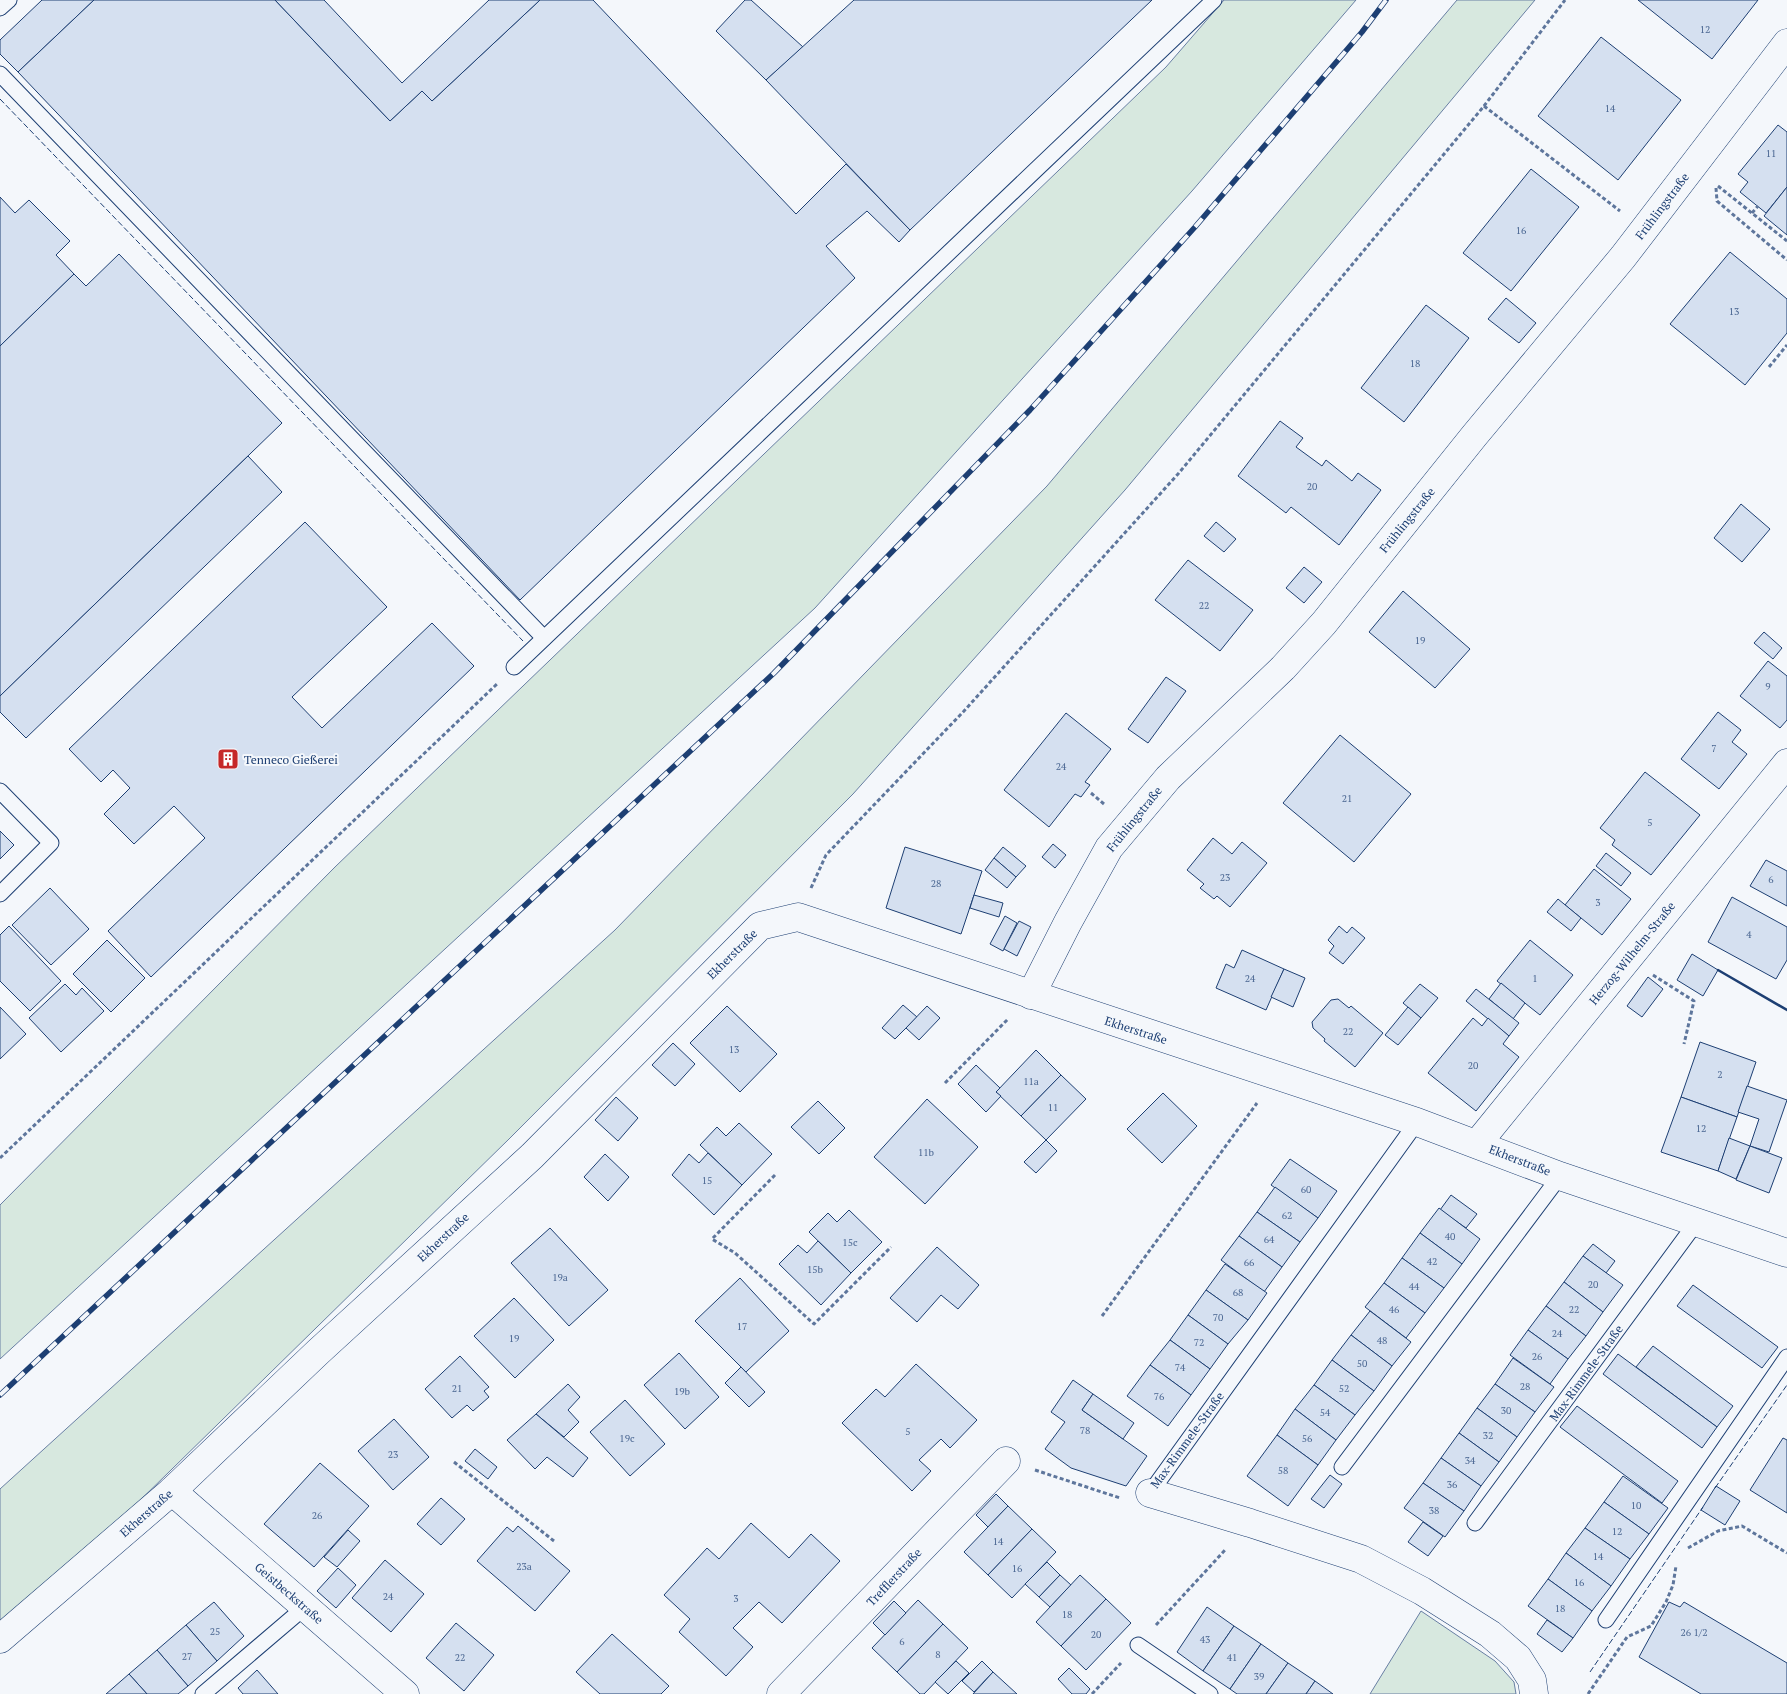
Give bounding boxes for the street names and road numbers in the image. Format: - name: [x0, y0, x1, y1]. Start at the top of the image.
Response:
- street label: Frühlingstraße: [1632, 170, 1692, 242]
- street label: Frühlingstraße: [1376, 484, 1438, 556]
- street label: Frühlingstraße: [1103, 783, 1165, 855]
- street label: Herzog-Wilhelm-Straße: [1586, 898, 1678, 1008]
- street label: Ekherstraße: [704, 926, 760, 982]
- street label: Ekherstraße: [1103, 1013, 1169, 1047]
- street label: Ekherstraße: [1487, 1141, 1553, 1179]
- street label: Ekherstraße: [414, 1209, 472, 1265]
- street label: Max-Rimmele-Straße: [1546, 1322, 1626, 1424]
- street label: Max-Rimmele-Straße: [1147, 1389, 1227, 1491]
- street label: Ekherstraße: [117, 1486, 175, 1540]
- street label: Trefflerstraße: [863, 1545, 925, 1609]
- street label: Geistbeckstraße: [252, 1559, 326, 1627]

